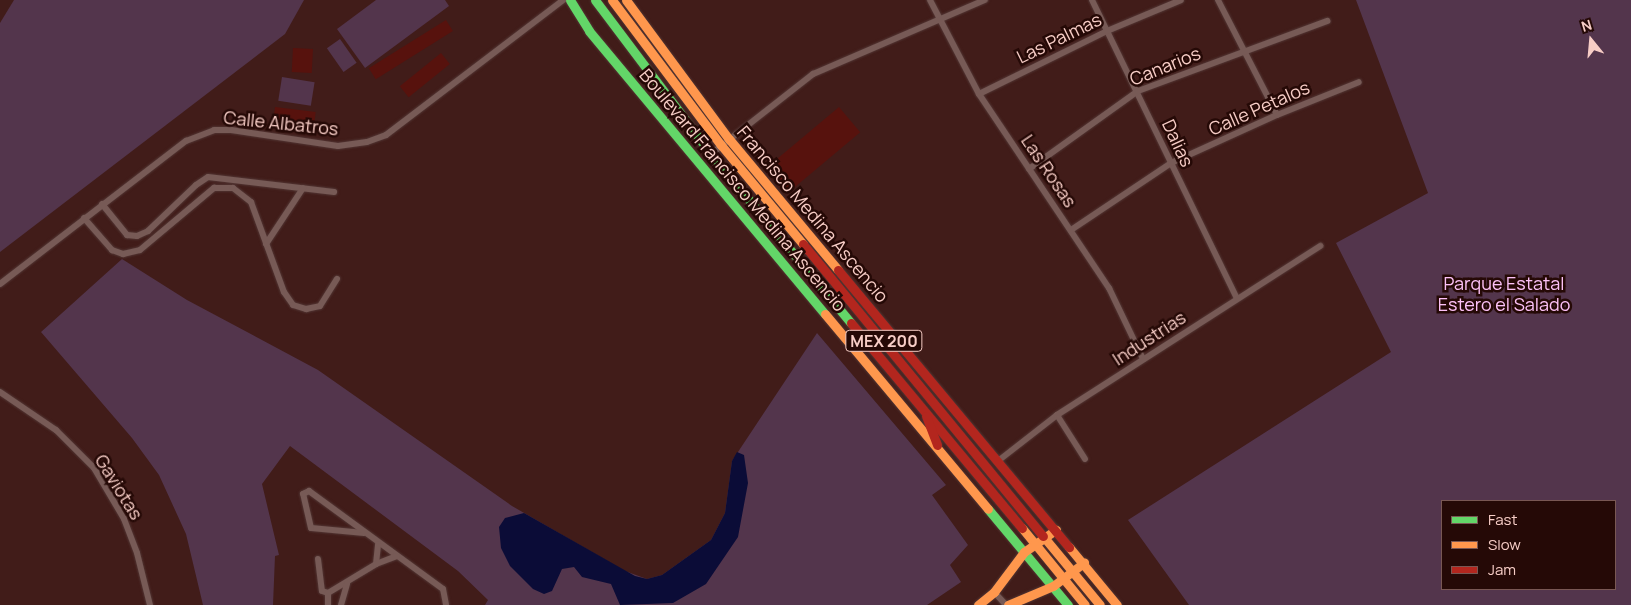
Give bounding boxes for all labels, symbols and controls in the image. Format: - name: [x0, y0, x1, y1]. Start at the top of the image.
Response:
- street label: Las Palmas: [1013, 8, 1105, 68]
- north arrow: [1566, 15, 1616, 65]
- text: N: [1579, 15, 1594, 36]
- street label: Canarios: [1127, 42, 1203, 90]
- street label: Boulevard Francisco Medina Ascencio: [635, 64, 851, 316]
- street label: Calle Petalos: [1205, 76, 1313, 140]
- street label: Calle Albatros: [223, 106, 339, 140]
- street label: Dalias: [1158, 116, 1198, 170]
- street label: Francisco Medina Ascencio: [733, 121, 893, 307]
- street label: Las Rosas: [1017, 131, 1081, 211]
- park label: Parque Estatal Estero el Salado: [1438, 273, 1570, 316]
- street label: Industrias: [1108, 306, 1190, 370]
- road number: MEX 200: [845, 328, 923, 354]
- street label: Gaviotas: [91, 450, 147, 524]
- legend: [1441, 500, 1616, 590]
- text: Fast: [1488, 509, 1517, 530]
- text: Slow: [1488, 534, 1521, 555]
- text: Jam: [1488, 559, 1516, 580]

